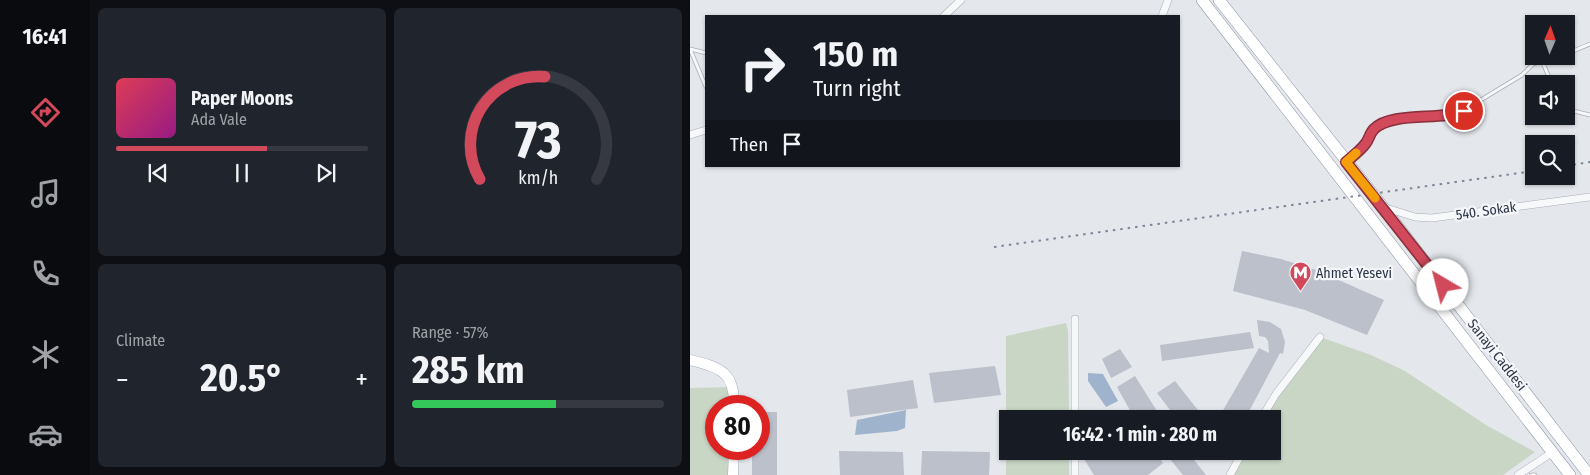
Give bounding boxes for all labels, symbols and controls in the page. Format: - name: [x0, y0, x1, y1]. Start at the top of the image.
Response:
- north arrow: [1525, 15, 1575, 65]
- map controls: [1525, 15, 1575, 185]
- text: 16:41: [23, 23, 67, 50]
- text: 150 m: [813, 33, 898, 75]
- icon: right: [730, 35, 795, 100]
- text: Turn right: [813, 75, 901, 102]
- button: sound: [1525, 75, 1575, 125]
- text: Paper Moons: [191, 87, 293, 110]
- pin: [1443, 90, 1485, 132]
- icon: directions: [28, 95, 63, 130]
- icon: arrive: [1450, 97, 1478, 125]
- text: 73: [515, 109, 561, 172]
- text: Ada Vale: [191, 110, 247, 129]
- icon: arrive: [778, 130, 806, 158]
- text: Then: [730, 133, 768, 156]
- button: search: [1525, 135, 1575, 185]
- icon: previous: [144, 159, 172, 187]
- icon: pause: [228, 159, 256, 187]
- icon: next: [312, 159, 340, 187]
- text: km/h: [518, 167, 558, 189]
- icon: music: [28, 176, 63, 211]
- street label: 540. Sokak: [1455, 198, 1518, 224]
- icon: phone: [28, 256, 63, 291]
- position arrow: [1416, 258, 1468, 310]
- metro station icon: Ahmet Yesevi: [1288, 261, 1312, 292]
- place label: Ahmet Yesevi: [1316, 265, 1392, 282]
- street label: Sanayi Caddesi: [1464, 316, 1530, 394]
- text: Range · 57%: [412, 323, 489, 342]
- text: Climate: [116, 331, 165, 350]
- icon: climate: [28, 337, 63, 372]
- text: 285 km: [412, 347, 525, 393]
- text: 20.5°: [200, 355, 284, 401]
- text: −: [116, 363, 129, 396]
- text: +: [355, 363, 368, 396]
- speed limit sign: 80: [705, 395, 770, 460]
- icon: car: [28, 417, 63, 452]
- text: 16:42 · 1 min · 280 m: [1063, 423, 1217, 446]

